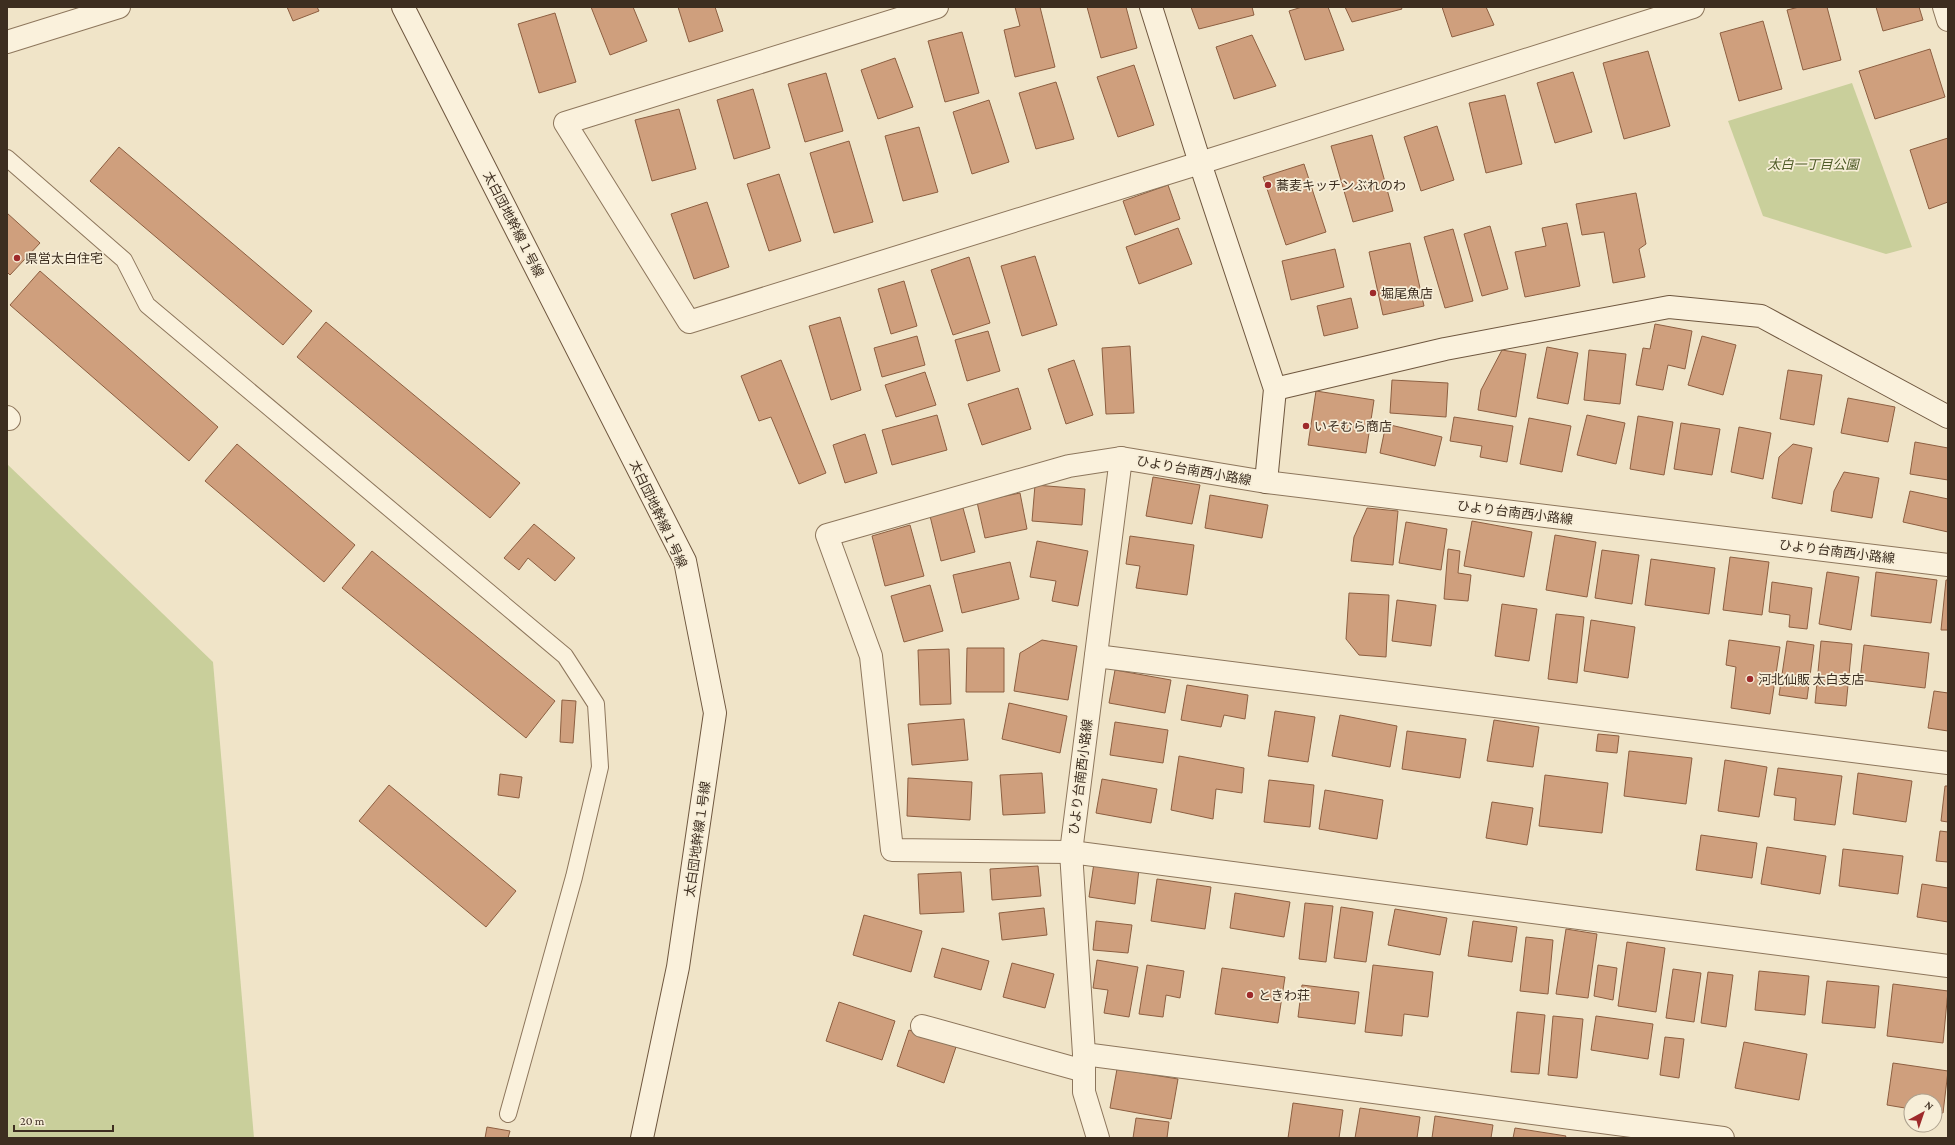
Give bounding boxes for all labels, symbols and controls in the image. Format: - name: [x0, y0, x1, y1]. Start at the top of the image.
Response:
- park label: 太白一丁目公園: [1767, 157, 1860, 172]
- street label: 太白団地幹線１号線: [480, 169, 547, 280]
- place label: 蕎麦キッチンぶれのわ: [1276, 178, 1406, 193]
- marker: 蕎麦キッチンぶれのわ: [1263, 180, 1273, 190]
- place label: 県営太白住宅: [25, 251, 103, 266]
- marker: 県営太白住宅: [12, 253, 22, 263]
- place label: 堀尾魚店: [1381, 286, 1433, 301]
- marker: 堀尾魚店: [1368, 288, 1378, 298]
- place label: いそむら商店: [1314, 419, 1392, 434]
- marker: いそむら商店: [1301, 421, 1311, 431]
- street label: ひより台南西小路線: [1135, 453, 1253, 488]
- street label: 太白団地幹線１号線: [627, 458, 690, 570]
- street label: ひより台南西小路線: [1456, 498, 1574, 527]
- street label: ひより台南西小路線: [1778, 537, 1896, 566]
- place label: 河北仙販 太白支店: [1758, 672, 1864, 687]
- marker: 河北仙販 太白支店: [1745, 674, 1755, 684]
- street label: ひより台南西小路線: [1066, 718, 1095, 836]
- street label: 太白団地幹線１号線: [682, 780, 713, 898]
- place label: ときわ荘: [1258, 988, 1310, 1003]
- marker: ときわ荘: [1245, 990, 1255, 1000]
- north arrow: [1903, 1093, 1943, 1133]
- text: N: [1923, 1098, 1937, 1113]
- scale bar: [14, 1107, 113, 1133]
- text: 20 m: [20, 1114, 45, 1128]

